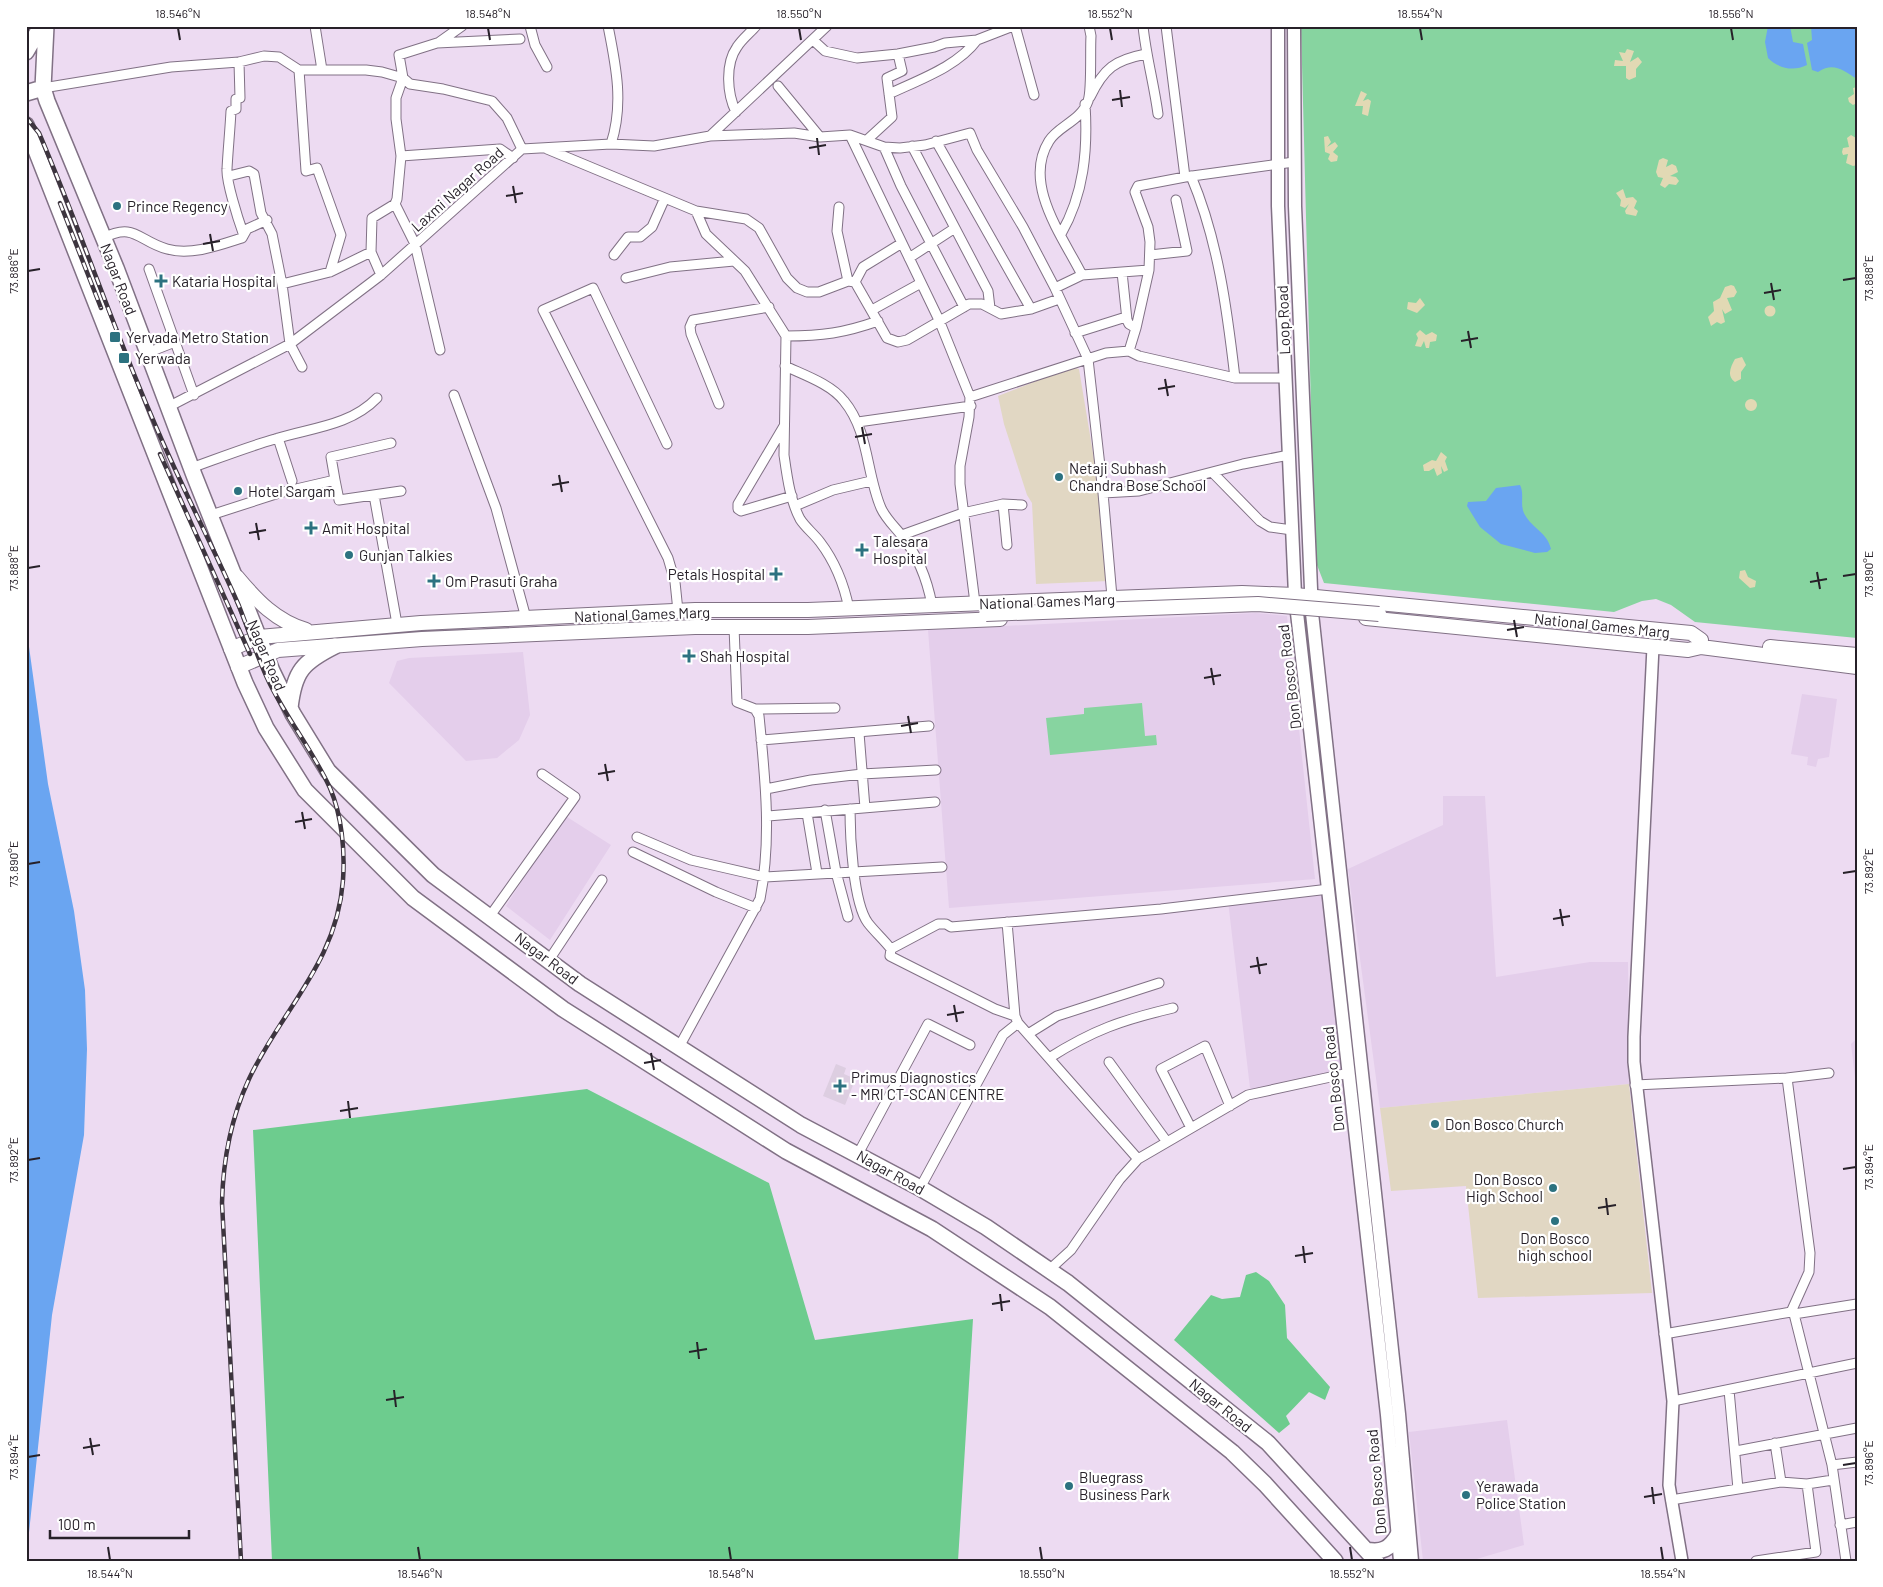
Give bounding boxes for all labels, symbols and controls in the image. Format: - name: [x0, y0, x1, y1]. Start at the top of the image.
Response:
- text: 18.546°N: [155, 6, 201, 20]
- text: 18.548°N: [465, 6, 511, 20]
- text: 18.550°N: [776, 6, 822, 20]
- text: 18.552°N: [1087, 6, 1133, 20]
- text: 18.554°N: [1397, 6, 1443, 20]
- text: 18.556°N: [1709, 6, 1754, 20]
- street label: Laxmi Nagar Road: [407, 143, 507, 235]
- place label: Prince Regency: [127, 197, 228, 215]
- marker: Prince Regency: [111, 200, 123, 212]
- street label: Nagar Road: [97, 241, 141, 317]
- text: 73.886°E: [6, 248, 20, 294]
- text: 73.888°E: [1861, 255, 1875, 301]
- place label: Kataria Hospital: [172, 272, 276, 290]
- marker: Kataria Hospital: [154, 274, 168, 288]
- street label: Loop Road: [1273, 285, 1293, 355]
- place label: Yervada Metro Station: [126, 328, 269, 346]
- marker: Yervada Metro Station: [108, 330, 122, 344]
- place label: Yerwada: [135, 349, 191, 367]
- marker: Yerwada: [117, 351, 131, 365]
- place label: Netaji Subhash Chandra Bose School: [1069, 459, 1206, 494]
- marker: Netaji Subhash Chandra Bose School: [1053, 471, 1065, 483]
- place label: Hotel Sargam: [248, 482, 335, 500]
- marker: Hotel Sargam: [232, 485, 244, 497]
- place label: Amit Hospital: [322, 519, 410, 537]
- marker: Amit Hospital: [304, 521, 318, 535]
- place label: Talesara Hospital: [873, 532, 928, 567]
- marker: Talesara Hospital: [855, 543, 869, 557]
- text: 73.888°E: [6, 545, 20, 591]
- place label: Gunjan Talkies: [359, 546, 453, 564]
- marker: Gunjan Talkies: [343, 549, 355, 561]
- text: 73.890°E: [1861, 551, 1875, 597]
- place label: Petals Hospital: [668, 565, 765, 583]
- marker: Petals Hospital: [769, 567, 783, 581]
- place label: Om Prasuti Graha: [445, 572, 557, 590]
- marker: Om Prasuti Graha: [427, 574, 441, 588]
- street label: National Games Marg: [979, 590, 1115, 612]
- street label: National Games Marg: [574, 603, 710, 625]
- street label: National Games Marg: [1533, 609, 1671, 641]
- street label: Nagar Road: [244, 617, 290, 693]
- street label: Don Bosco Road: [1274, 624, 1304, 730]
- place label: Shah Hospital: [700, 647, 789, 665]
- marker: Shah Hospital: [682, 649, 696, 663]
- text: 73.890°E: [6, 841, 20, 887]
- text: 73.892°E: [1861, 848, 1875, 894]
- street label: Nagar Road: [512, 928, 582, 988]
- street label: Don Bosco Road: [1319, 1026, 1347, 1132]
- place label: Primus Diagnostics - MRI CT-SCAN CENTRE: [851, 1068, 1004, 1103]
- marker: Primus Diagnostics - MRI CT-SCAN CENTRE: [833, 1079, 847, 1093]
- place label: Don Bosco Church: [1445, 1115, 1564, 1133]
- marker: Don Bosco Church: [1429, 1118, 1441, 1130]
- text: 73.892°E: [6, 1137, 20, 1183]
- text: 73.894°E: [1861, 1144, 1875, 1190]
- street label: Nagar Road: [854, 1146, 928, 1198]
- place label: Don Bosco High School: [1466, 1170, 1543, 1205]
- marker: Don Bosco High School: [1547, 1182, 1559, 1194]
- marker: Don Bosco high school: [1549, 1215, 1561, 1227]
- place label: Don Bosco high school: [1518, 1229, 1592, 1264]
- street label: Nagar Road: [1186, 1374, 1256, 1436]
- street label: Don Bosco Road: [1362, 1429, 1390, 1535]
- text: 73.894°E: [6, 1434, 20, 1480]
- text: 73.896°E: [1861, 1440, 1875, 1486]
- place label: Bluegrass Business Park: [1079, 1468, 1170, 1503]
- place label: Yerawada Police Station: [1476, 1477, 1566, 1512]
- marker: Bluegrass Business Park: [1063, 1480, 1075, 1492]
- marker: Yerawada Police Station: [1460, 1489, 1472, 1501]
- scale bar: [50, 1507, 189, 1539]
- text: 100 m: [58, 1515, 96, 1533]
- text: 18.544°N: [87, 1566, 133, 1580]
- text: 18.546°N: [397, 1566, 443, 1580]
- text: 18.548°N: [708, 1566, 754, 1580]
- text: 18.550°N: [1019, 1566, 1065, 1580]
- text: 18.552°N: [1329, 1566, 1375, 1580]
- text: 18.554°N: [1640, 1566, 1686, 1580]

